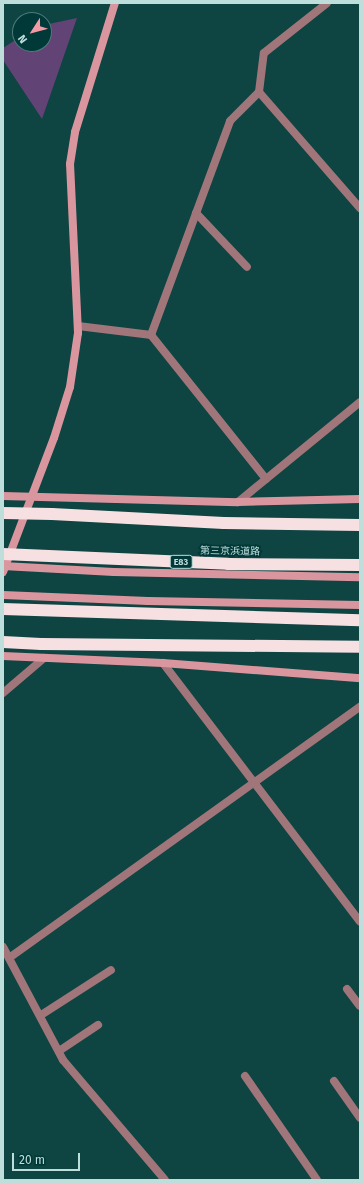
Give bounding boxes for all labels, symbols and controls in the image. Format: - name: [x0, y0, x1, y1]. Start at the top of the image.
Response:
- north arrow: [12, 12, 52, 52]
- text: N: [15, 32, 30, 46]
- street label: 第三京浜道路: [200, 545, 260, 559]
- road number: E83: [169, 555, 193, 569]
- scale bar: [14, 1145, 82, 1171]
- text: 20 m: [19, 1153, 45, 1167]

